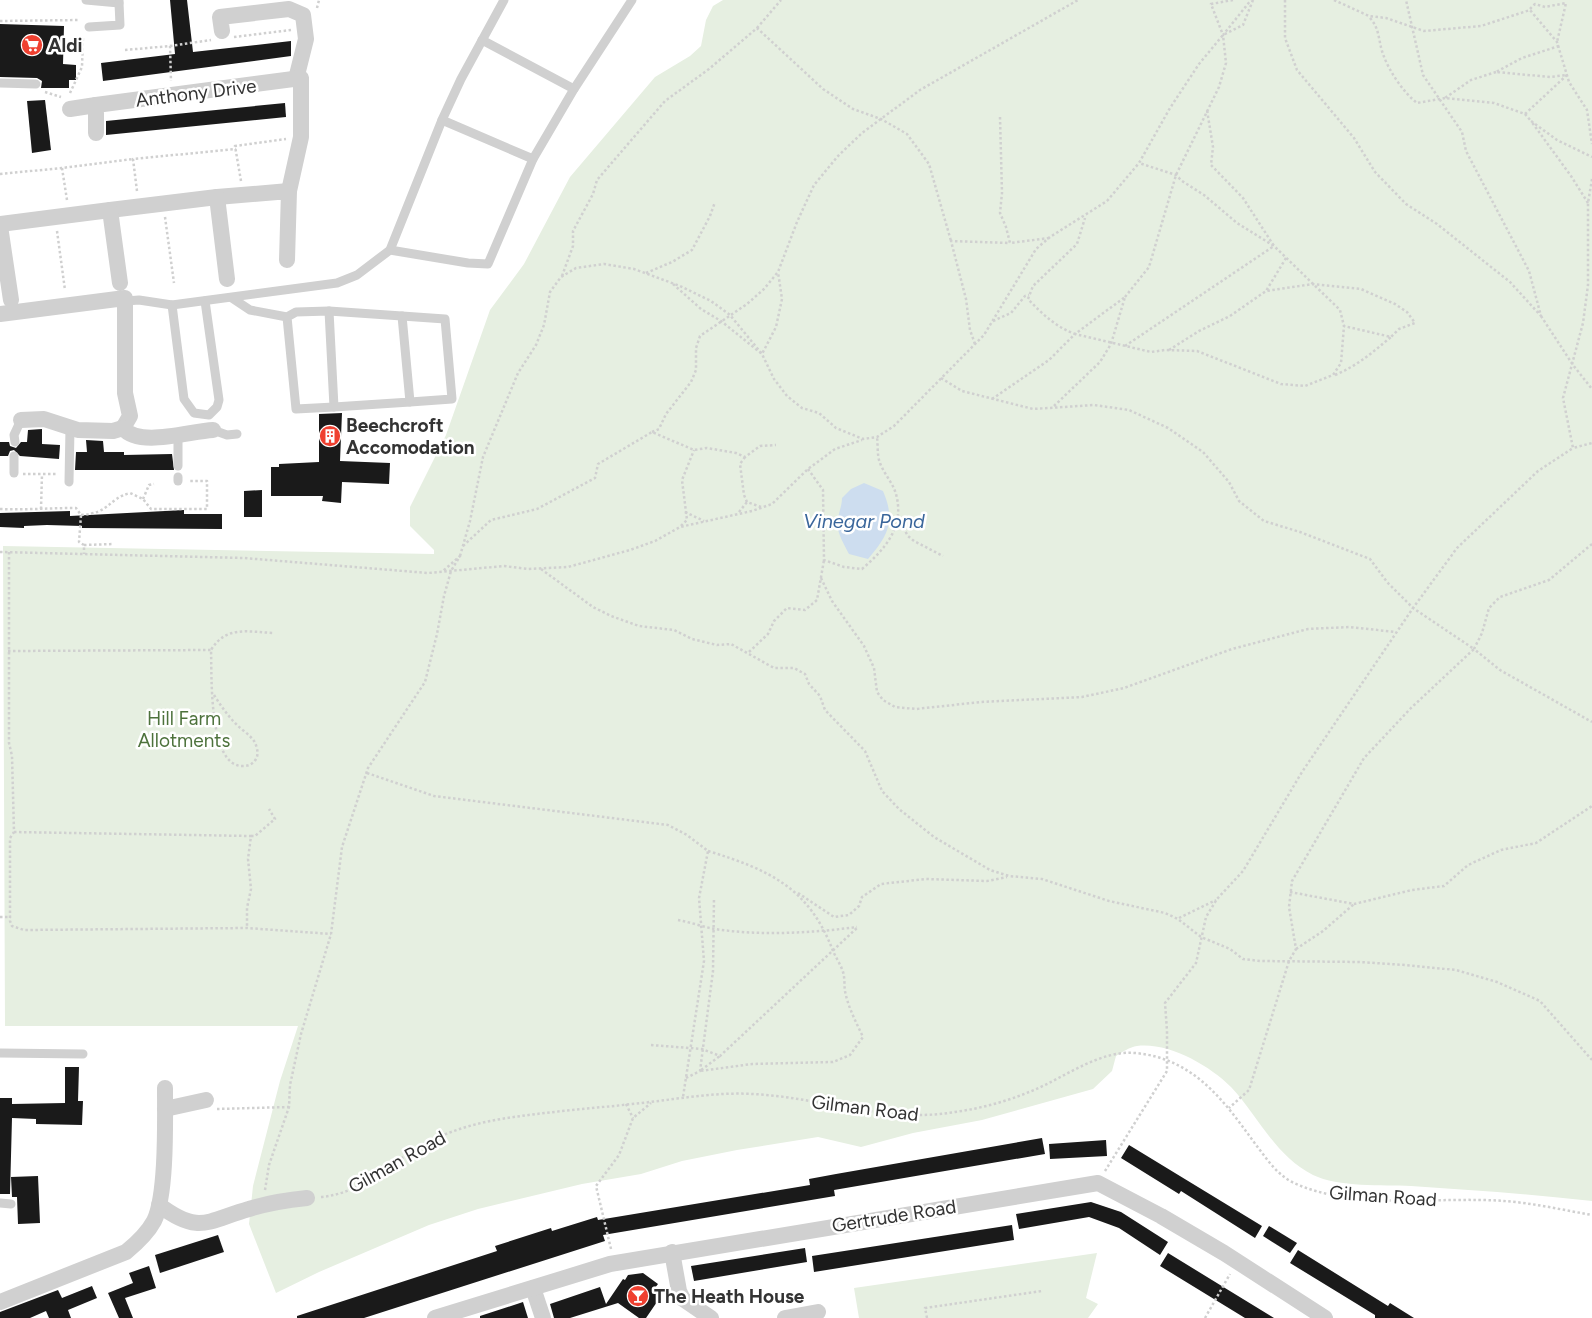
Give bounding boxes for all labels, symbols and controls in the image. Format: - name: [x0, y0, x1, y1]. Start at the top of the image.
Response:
- supermarket icon: Aldi: [20, 33, 44, 57]
- place label: Aldi: [48, 34, 83, 57]
- street label: Anthony Drive: [134, 74, 258, 112]
- place label: Beechcroft Accomodation: [346, 414, 475, 459]
- building icon: Beechcroft Accomodation: [318, 424, 342, 448]
- water label: Vinegar Pond: [803, 509, 925, 533]
- park label: Hill Farm Allotments: [138, 707, 230, 752]
- street label: Gilman Road: [810, 1090, 920, 1126]
- street label: Gilman Road: [344, 1126, 450, 1198]
- street label: Gilman Road: [1328, 1181, 1438, 1211]
- street label: Gertrude Road: [830, 1195, 958, 1237]
- bar icon: The Heath House: [626, 1284, 650, 1308]
- place label: The Heath House: [654, 1285, 805, 1308]

